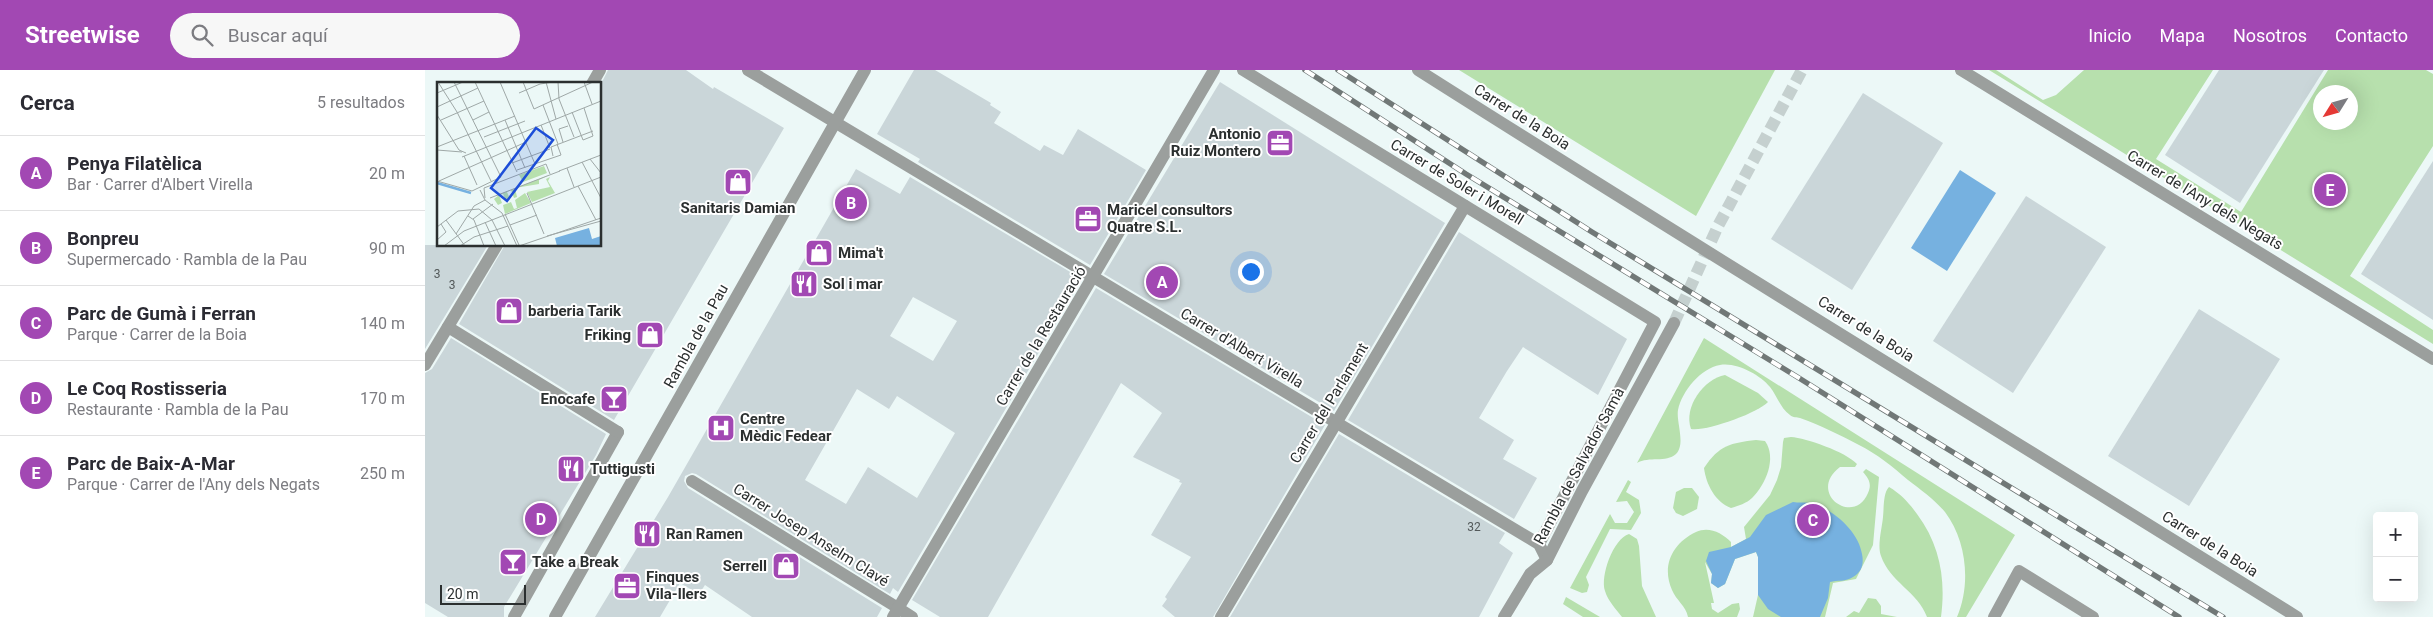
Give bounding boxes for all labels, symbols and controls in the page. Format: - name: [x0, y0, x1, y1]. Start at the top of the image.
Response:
- search box: [170, 13, 520, 58]
- text: Streetwise: [25, 21, 140, 49]
- icon: search: [188, 21, 216, 49]
- text: Buscar aquí: [228, 24, 328, 47]
- text: Inicio: [2088, 25, 2132, 46]
- text: Mapa: [2160, 25, 2205, 46]
- text: Nosotros: [2233, 25, 2307, 46]
- text: Contacto: [2335, 25, 2408, 46]
- street label: Carrer de la Boia: [1471, 80, 1573, 154]
- inset map: [437, 82, 601, 246]
- north arrow: [2313, 85, 2358, 130]
- text: Cerca: [20, 91, 75, 115]
- text: 5 resultados: [317, 93, 405, 112]
- place label: Antonio Ruiz Montero: [1171, 125, 1261, 160]
- office icon: Antonio Ruiz Montero: [1265, 128, 1295, 158]
- street label: Carrer de Soler i Morell: [1387, 135, 1527, 229]
- street label: Carrer de l'Any dels Negats: [2124, 146, 2286, 254]
- text: Penya Filatèlica: [67, 152, 202, 175]
- text: A: [31, 164, 41, 183]
- text: 20 m: [369, 164, 405, 183]
- shop icon: Sanitaris Damian: [723, 167, 753, 197]
- pin: E: [2314, 171, 2346, 209]
- text: Bar · Carrer d'Albert Virella: [67, 175, 253, 194]
- pin: B: [835, 184, 867, 222]
- place label: Sanitaris Damian: [681, 199, 795, 217]
- place label: Maricel consultors Quatre S.L.: [1107, 201, 1233, 236]
- office icon: Maricel consultors Quatre S.L.: [1073, 204, 1103, 234]
- text: Bonpreu: [67, 227, 139, 250]
- shop icon: Mima't: [804, 238, 834, 268]
- text: B: [31, 239, 41, 258]
- text: 90 m: [369, 239, 405, 258]
- place label: Mima't: [838, 244, 883, 262]
- text: Supermercado · Rambla de la Pau: [67, 250, 307, 269]
- your location: [1238, 259, 1264, 285]
- street label: Carrer de la Restauració: [992, 263, 1090, 409]
- pin: A: [1146, 263, 1178, 301]
- house number: 3: [434, 267, 440, 281]
- restaurant icon: Sol i mar: [789, 269, 819, 299]
- place label: Sol i mar: [823, 275, 883, 293]
- house number: 3: [449, 278, 455, 292]
- street label: Rambla de la Pau: [660, 281, 732, 391]
- street label: Carrer de la Boia: [1815, 292, 1917, 366]
- shop icon: barberia Tarik: [494, 296, 524, 326]
- text: Parc de Gumà i Ferran: [67, 302, 256, 325]
- place label: barberia Tarik: [528, 302, 622, 320]
- street label: Carrer d'Albert Virella: [1177, 304, 1307, 392]
- text: C: [31, 314, 41, 333]
- text: 140 m: [360, 314, 405, 333]
- shop icon: Friking: [635, 320, 665, 350]
- text: Parque · Carrer de la Boia: [67, 325, 247, 344]
- place label: Friking: [585, 326, 631, 344]
- street label: Carrer del Parlament: [1286, 339, 1372, 466]
- text: Le Coq Rostisseria: [67, 377, 227, 400]
- bar icon: Enocafe: [599, 384, 629, 414]
- street label: Rambla de Salvador Samà: [1530, 385, 1628, 547]
- text: D: [31, 389, 41, 408]
- text: 170 m: [360, 389, 405, 408]
- place label: Enocafe: [541, 390, 595, 408]
- text: Restaurante · Rambla de la Pau: [67, 400, 289, 419]
- place label: Centre Mèdic Fedear: [740, 410, 832, 445]
- hospital icon: Centre Mèdic Fedear: [706, 413, 736, 443]
- text: Parc de Baix-A-Mar: [67, 452, 235, 475]
- restaurant icon: Tuttigusti: [556, 454, 586, 484]
- place label: Tuttigusti: [590, 460, 655, 478]
- text: E: [32, 464, 41, 483]
- text: 250 m: [360, 464, 405, 483]
- text: Parque · Carrer de l'Any dels Negats: [67, 475, 320, 494]
- street label: Carrer Josep Anselm Clavé: [730, 480, 892, 590]
- pin: D: [525, 500, 557, 538]
- pin: C: [1797, 501, 1829, 539]
- street label: Carrer de la Boia: [2159, 507, 2261, 581]
- map controls: [2373, 512, 2418, 602]
- button: +: [2373, 512, 2418, 557]
- restaurant icon: Ran Ramen: [632, 519, 662, 549]
- house number: 32: [1467, 520, 1481, 534]
- place label: Ran Ramen: [666, 525, 743, 543]
- bar icon: Take a Break: [498, 547, 528, 577]
- shop icon: Serrell: [771, 551, 801, 581]
- place label: Take a Break: [532, 553, 620, 571]
- place label: Serrell: [723, 557, 767, 575]
- button: −: [2373, 557, 2418, 602]
- place label: Finques Vila-llers: [646, 568, 707, 603]
- office icon: Finques Vila-llers: [612, 571, 642, 601]
- scale bar: [440, 582, 526, 605]
- text: 20 m: [447, 586, 479, 602]

